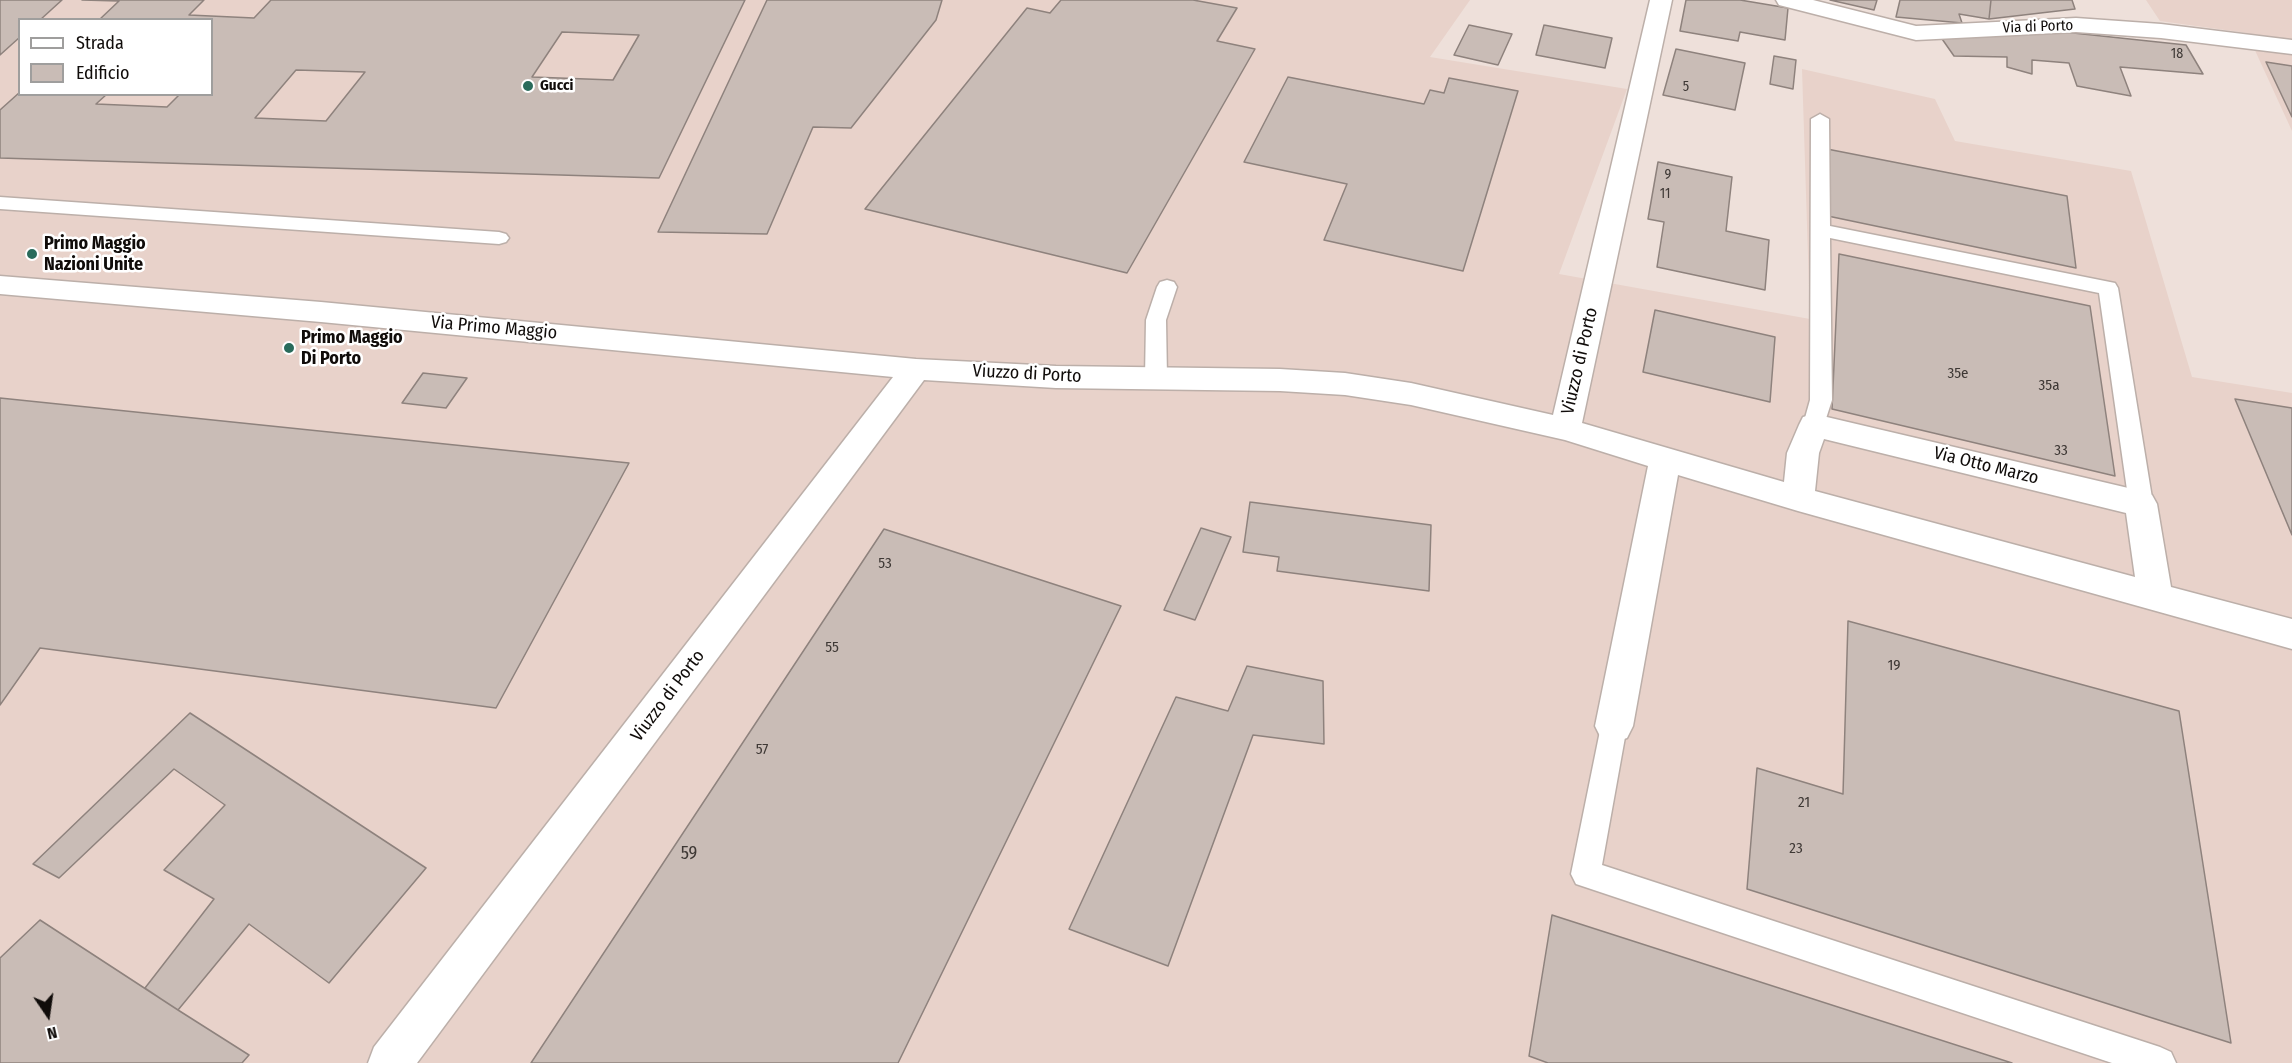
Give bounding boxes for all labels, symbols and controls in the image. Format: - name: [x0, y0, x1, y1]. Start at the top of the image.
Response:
- street label: Via di Porto: [2002, 17, 2074, 37]
- legend: [18, 18, 213, 96]
- text: Strada: [76, 32, 124, 54]
- house number: 18: [2171, 46, 2183, 62]
- text: Edificio: [76, 62, 129, 84]
- place label: Gucci: [540, 77, 573, 95]
- marker: Gucci: [521, 79, 535, 93]
- house number: 5: [1683, 79, 1689, 95]
- house number: 9: [1665, 167, 1671, 183]
- house number: 11: [1660, 186, 1670, 202]
- place label: Primo Maggio Nazioni Unite: [44, 233, 146, 276]
- marker: Primo Maggio Nazioni Unite: [25, 247, 39, 261]
- street label: Viuzzo di Porto: [1557, 305, 1603, 417]
- street label: Via Primo Maggio: [430, 312, 558, 344]
- place label: Primo Maggio Di Porto: [301, 327, 403, 370]
- marker: Primo Maggio Di Porto: [282, 341, 296, 355]
- street label: Viuzzo di Porto: [972, 360, 1082, 388]
- house number: 35e: [1947, 365, 1969, 383]
- house number: 35a: [2039, 377, 2059, 395]
- house number: 33: [2054, 442, 2068, 460]
- street label: Via Otto Marzo: [1931, 443, 2041, 489]
- house number: 53: [878, 555, 892, 573]
- house number: 55: [825, 639, 839, 657]
- street label: Viuzzo di Porto: [627, 646, 709, 746]
- house number: 19: [1887, 657, 1901, 675]
- house number: 57: [756, 741, 768, 759]
- house number: 21: [1798, 794, 1810, 812]
- house number: 23: [1789, 840, 1803, 858]
- house number: 59: [681, 843, 697, 865]
- north arrow: [18, 985, 78, 1045]
- text: N: [45, 1023, 59, 1043]

